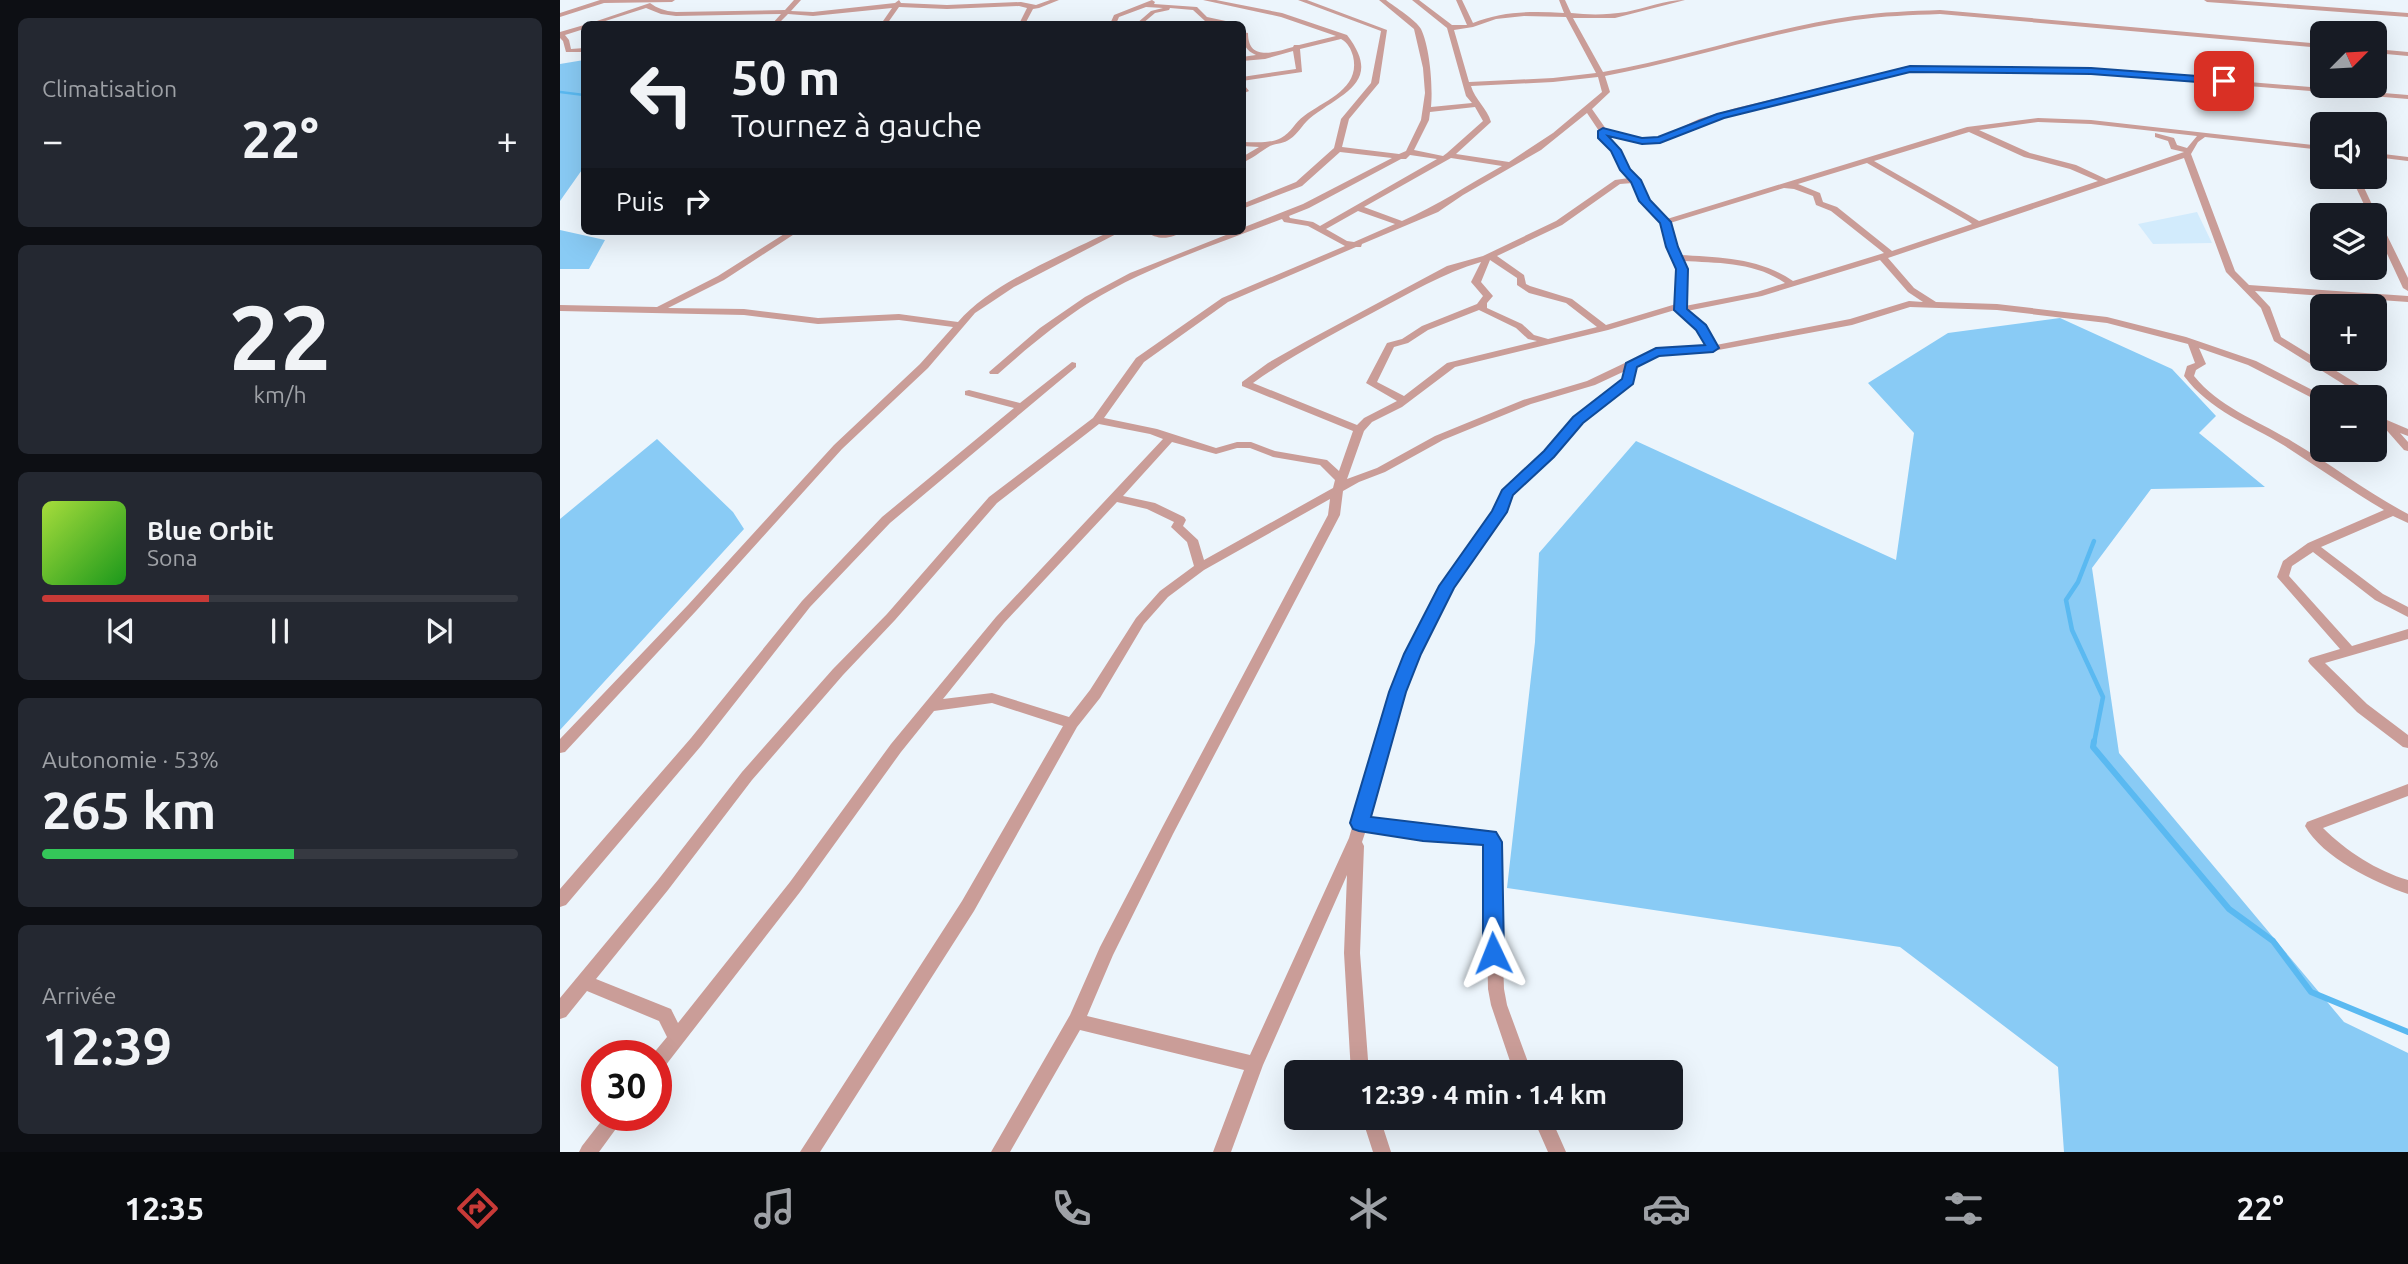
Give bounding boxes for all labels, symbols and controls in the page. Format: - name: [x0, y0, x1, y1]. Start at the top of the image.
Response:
- north arrow: [2310, 21, 2387, 98]
- map controls: [2310, 21, 2387, 462]
- icon: left: [616, 49, 707, 140]
- text: 50 m: [731, 49, 840, 104]
- pin: [2194, 51, 2254, 111]
- icon: arrive: [2205, 62, 2243, 100]
- text: Climatisation: [42, 76, 177, 101]
- text: Tournez à gauche: [731, 107, 982, 143]
- text: 22°: [241, 110, 319, 168]
- button: sound: [2310, 112, 2387, 189]
- text: −: [42, 119, 63, 161]
- text: +: [497, 119, 518, 161]
- icon: right: [678, 182, 716, 220]
- text: Puis: [616, 187, 664, 216]
- button: layers: [2310, 203, 2387, 280]
- text: 22: [229, 285, 331, 387]
- button: +: [2310, 294, 2387, 371]
- text: km/h: [253, 382, 307, 407]
- button: −: [2310, 385, 2387, 462]
- text: Blue Orbit: [147, 516, 274, 545]
- text: Sona: [147, 545, 197, 570]
- icon: previous: [102, 612, 140, 650]
- icon: pause: [261, 612, 299, 650]
- icon: next: [420, 612, 458, 650]
- text: Autonomie · 53%: [42, 747, 219, 772]
- text: 265 km: [42, 781, 216, 839]
- position arrow: [1456, 916, 1530, 990]
- text: Arrivée: [42, 983, 117, 1008]
- text: 12:39: [42, 1017, 172, 1075]
- speed limit sign: 30: [581, 1040, 672, 1131]
- text: 12:39 · 4 min · 1.4 km: [1360, 1080, 1607, 1109]
- icon: directions: [453, 1184, 502, 1233]
- icon: music: [750, 1184, 799, 1233]
- icon: phone: [1047, 1184, 1096, 1233]
- icon: climate: [1344, 1184, 1393, 1233]
- icon: car: [1642, 1184, 1691, 1233]
- icon: filters: [1939, 1184, 1988, 1233]
- text: 12:35: [124, 1190, 204, 1226]
- text: 22°: [2236, 1190, 2284, 1226]

